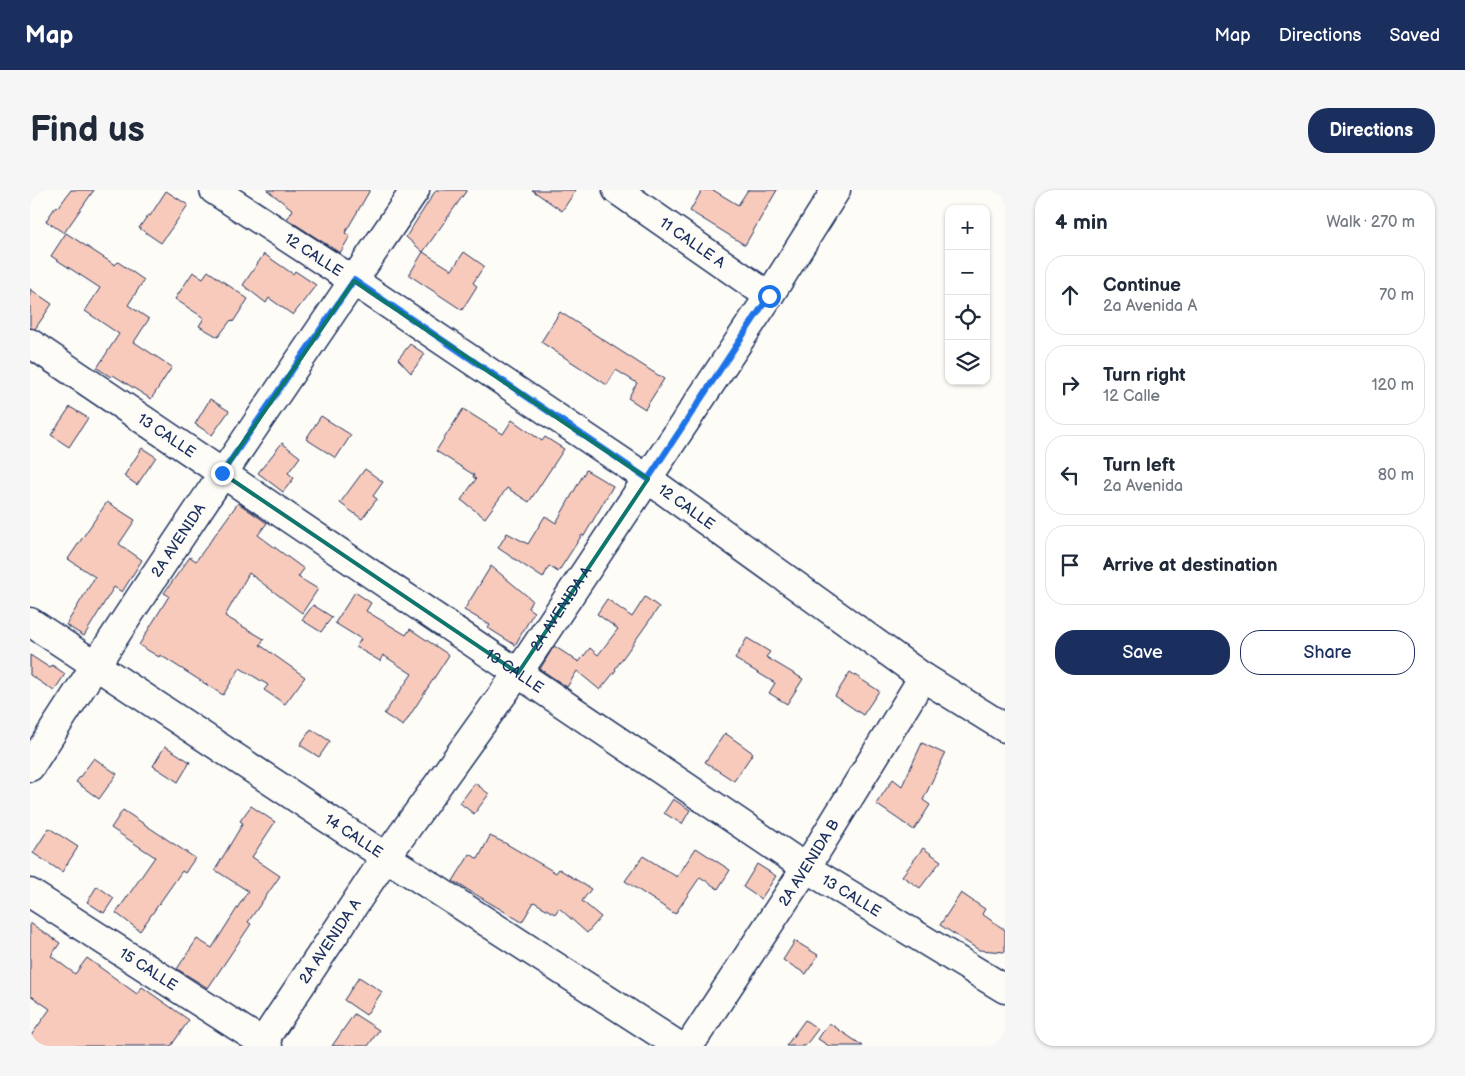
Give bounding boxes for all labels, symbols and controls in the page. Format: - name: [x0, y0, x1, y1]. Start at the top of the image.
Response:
- text: Map: [25, 21, 73, 50]
- text: Map: [1215, 25, 1251, 46]
- text: Directions: [1279, 25, 1361, 46]
- text: Saved: [1389, 25, 1440, 46]
- button: Directions: [1308, 108, 1435, 153]
- text: Find us: [30, 109, 145, 152]
- map controls: [945, 205, 990, 385]
- button: +: [945, 205, 990, 250]
- text: 4 min: [1055, 210, 1108, 235]
- street label: 11 CALLE A: [656, 213, 730, 273]
- text: Walk · 270 m: [1326, 213, 1415, 232]
- street label: 12 CALLE: [281, 229, 347, 281]
- button: −: [945, 250, 990, 295]
- text: Continue: [1103, 274, 1181, 297]
- icon: ahead: [1056, 281, 1084, 309]
- route start: [758, 285, 781, 308]
- text: 70 m: [1379, 286, 1414, 305]
- button: locate: [945, 295, 990, 340]
- text: 2a Avenida A: [1103, 297, 1197, 316]
- button: layers: [945, 340, 990, 385]
- text: Turn right: [1103, 364, 1186, 387]
- icon: right: [1056, 371, 1084, 399]
- text: 120 m: [1371, 376, 1414, 395]
- text: 12 Calle: [1103, 387, 1160, 406]
- street label: 13 CALLE: [134, 409, 199, 462]
- text: Turn left: [1103, 454, 1175, 477]
- icon: left: [1056, 461, 1084, 489]
- route end: [211, 462, 234, 485]
- text: 80 m: [1378, 466, 1414, 485]
- text: 2a Avenida: [1103, 477, 1183, 496]
- street label: 12 CALLE: [654, 480, 719, 534]
- street label: 2A AVENIDA: [147, 499, 210, 581]
- icon: arrive: [1056, 551, 1084, 579]
- text: Arrive at destination: [1103, 554, 1278, 577]
- street label: 2A AVENIDA A: [526, 562, 596, 655]
- button: Save: [1055, 630, 1230, 675]
- button: Share: [1240, 630, 1415, 675]
- street label: 13 CALLE: [482, 644, 547, 697]
- street label: 14 CALLE: [321, 810, 387, 862]
- street label: 2A AVENIDA B: [774, 816, 843, 910]
- street label: 13 CALLE: [818, 870, 885, 921]
- street label: 2A AVENIDA A: [295, 894, 365, 987]
- street label: 15 CALLE: [116, 944, 181, 995]

